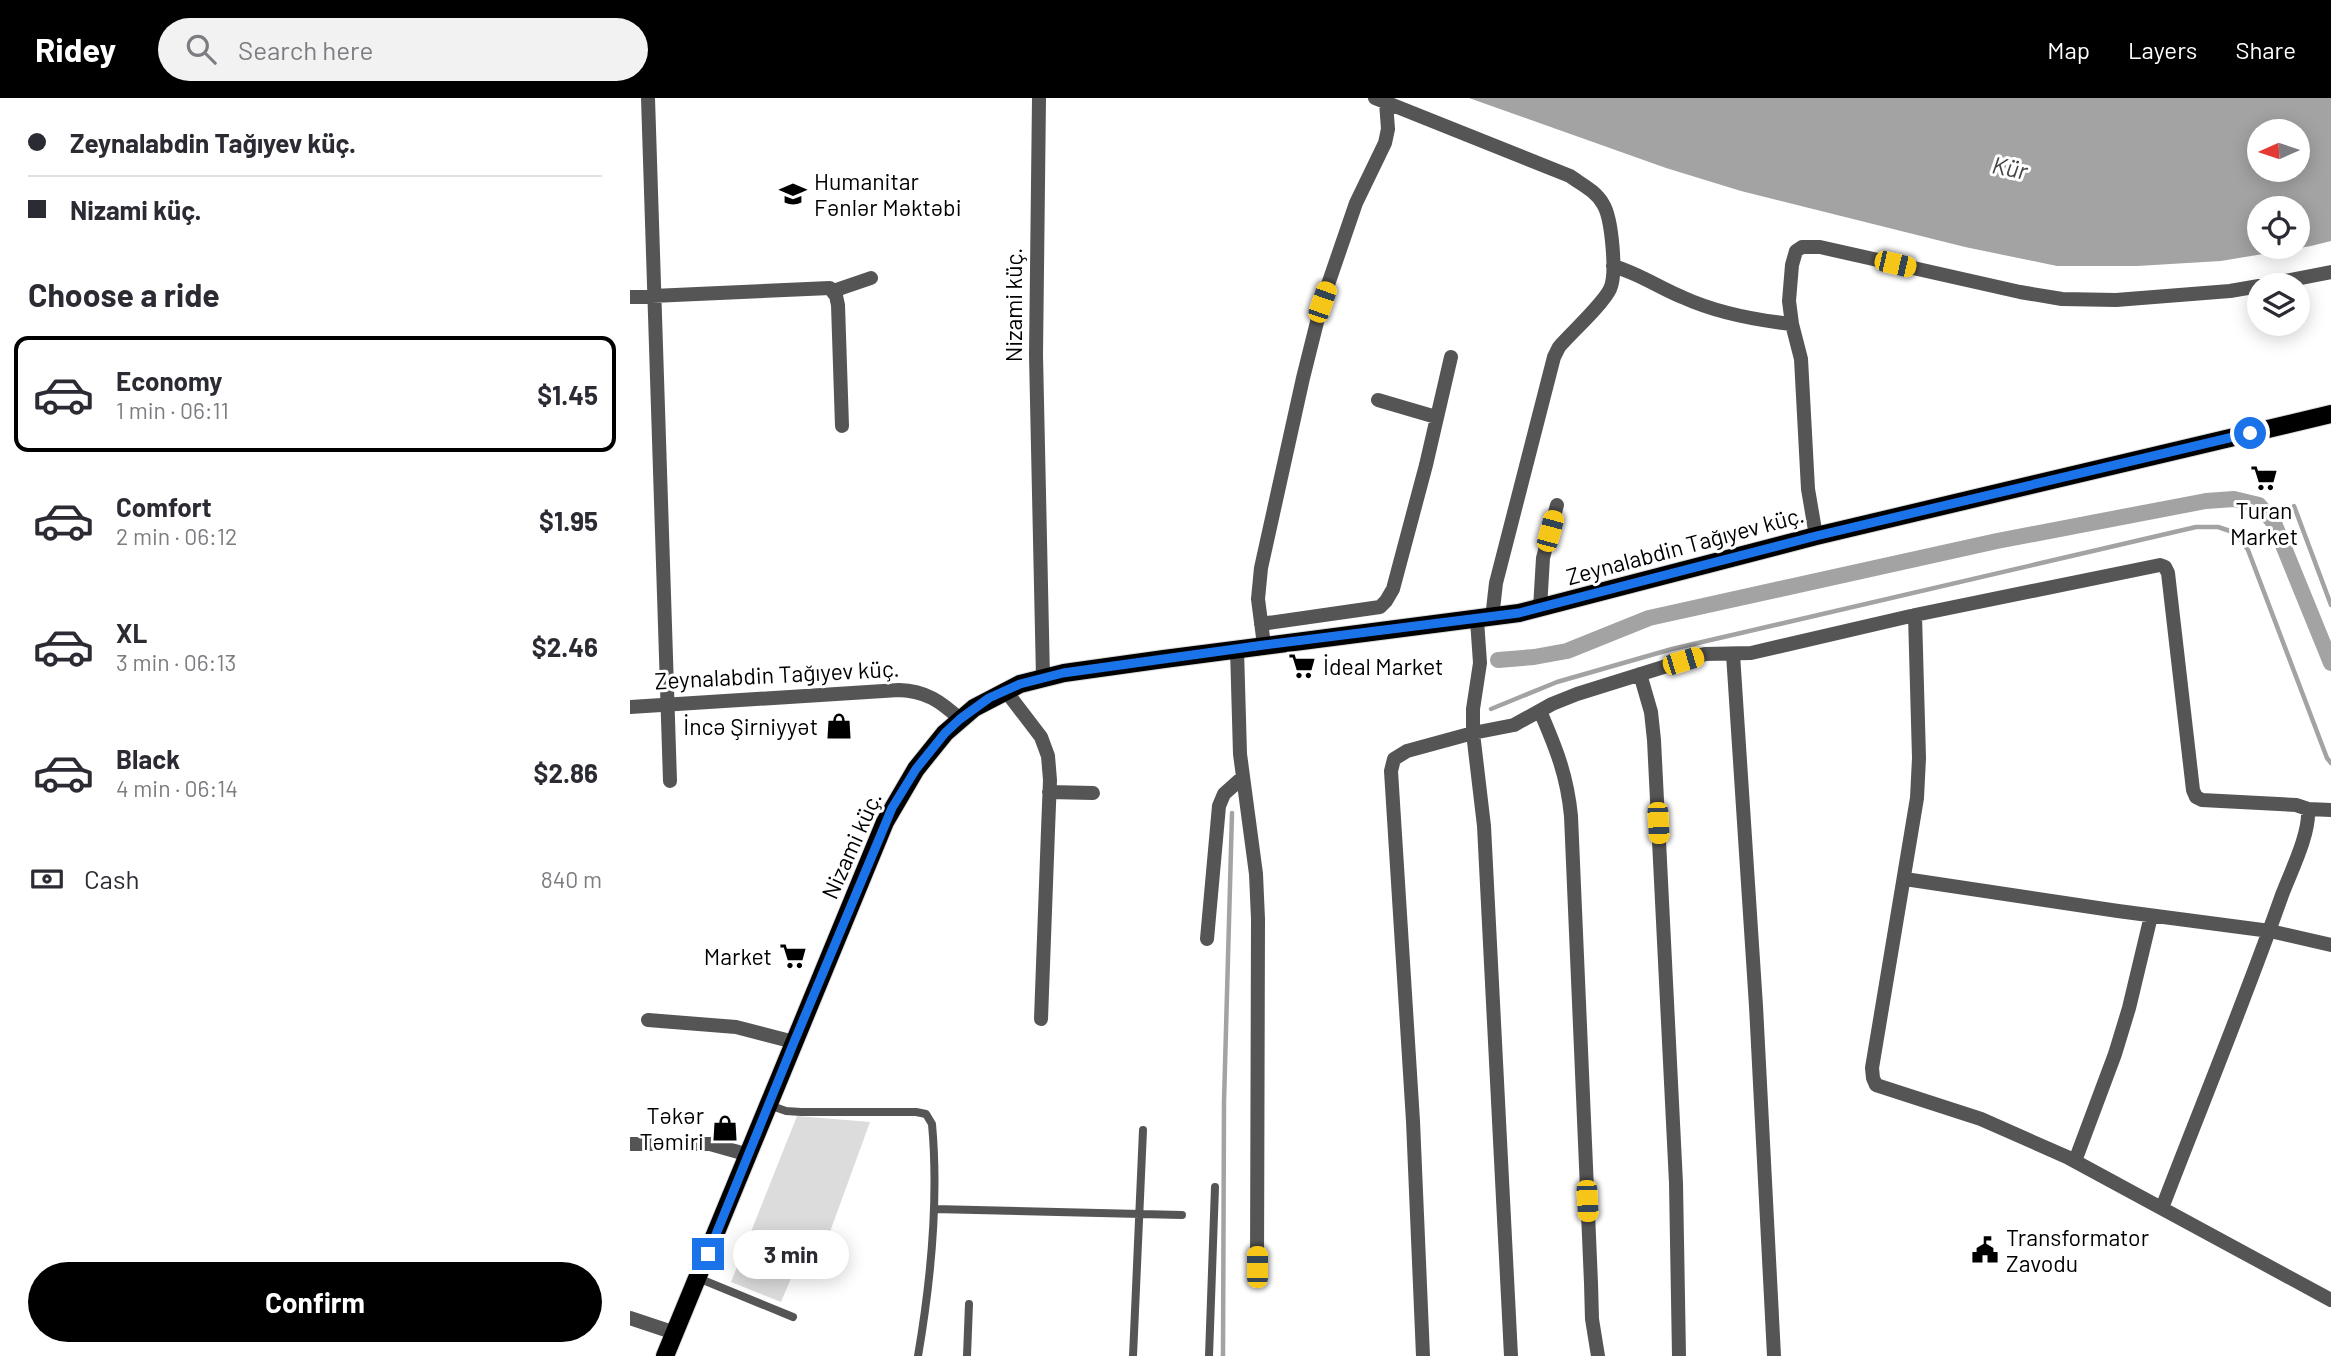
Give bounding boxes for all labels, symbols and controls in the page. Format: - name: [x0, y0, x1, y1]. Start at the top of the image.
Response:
- search box: [158, 18, 648, 81]
- text: Ridey: [35, 29, 116, 69]
- icon: search: [182, 30, 220, 68]
- text: Search here: [238, 34, 373, 65]
- text: Map: [2047, 35, 2090, 64]
- text: Layers: [2128, 35, 2197, 64]
- text: Share: [2235, 35, 2296, 64]
- north arrow: [2247, 119, 2310, 182]
- map controls: [2247, 119, 2310, 336]
- text: Zeynalabdin Tağıyev küç.: [70, 127, 356, 158]
- water label: Kür: [1990, 149, 2032, 185]
- place label: Humanitar Fənlər Məktəbi: [814, 167, 962, 221]
- school or university icon: Humanitar Fənlər Məktəbi: [778, 179, 808, 209]
- text: Nizami küç.: [70, 194, 202, 225]
- button: locate: [2247, 196, 2310, 259]
- street label: Nizami küç.: [999, 248, 1027, 362]
- car: [1873, 249, 1918, 279]
- button: layers: [2247, 273, 2310, 336]
- text: Choose a ride: [28, 275, 220, 313]
- car: [1306, 279, 1339, 325]
- icon: car: [32, 363, 95, 426]
- text: Economy: [116, 365, 222, 396]
- text: $1.45: [537, 379, 598, 410]
- text: 1 min · 06:11: [116, 396, 229, 424]
- route start: [2234, 417, 2266, 449]
- supermarket icon: Turan Market: [2249, 463, 2279, 493]
- icon: car: [32, 489, 95, 552]
- text: Comfort: [116, 491, 212, 522]
- place label: Turan Market: [2230, 496, 2298, 550]
- street label: Zeynalabdin Tağıyev küç.: [1563, 500, 1807, 590]
- text: $1.95: [539, 505, 598, 536]
- car: [1535, 508, 1566, 554]
- text: 2 min · 06:12: [116, 522, 237, 550]
- icon: car: [32, 615, 95, 678]
- text: XL: [116, 617, 147, 648]
- text: $2.46: [532, 631, 598, 662]
- car: [1660, 645, 1707, 677]
- text: 3 min · 06:13: [116, 648, 236, 676]
- supermarket icon: İdeal Market: [1287, 651, 1317, 681]
- place label: İdeal Market: [1323, 652, 1443, 680]
- street label: Zeynalabdin Tağıyev küç.: [654, 654, 900, 694]
- shop icon: İncə Şirniyyət: [824, 711, 854, 741]
- place label: İncə Şirniyyət: [683, 712, 818, 740]
- icon: car: [32, 741, 95, 804]
- text: Black: [116, 743, 180, 774]
- text: $2.86: [534, 757, 598, 788]
- text: 4 min · 06:14: [116, 774, 238, 802]
- street label: Nizami küç.: [815, 787, 887, 903]
- car: [1647, 801, 1670, 845]
- icon: cash: [28, 860, 66, 898]
- text: Cash: [84, 863, 139, 894]
- text: 840 m: [541, 865, 602, 893]
- supermarket icon: Market: [778, 941, 808, 971]
- place label: Market: [704, 942, 772, 970]
- place label: Təkər Təmiri: [640, 1101, 705, 1155]
- shop icon: Təkər Təmiri: [710, 1113, 740, 1143]
- car: [1576, 1179, 1599, 1223]
- place label: Transformator Zavodu: [2006, 1223, 2150, 1277]
- callout: 3 min: [732, 1230, 848, 1278]
- public building icon: Transformator Zavodu: [1970, 1235, 2000, 1265]
- route end: [692, 1238, 724, 1270]
- text: 3 min: [764, 1240, 818, 1268]
- car: [1247, 1246, 1268, 1288]
- button: Confirm: [28, 1262, 602, 1342]

